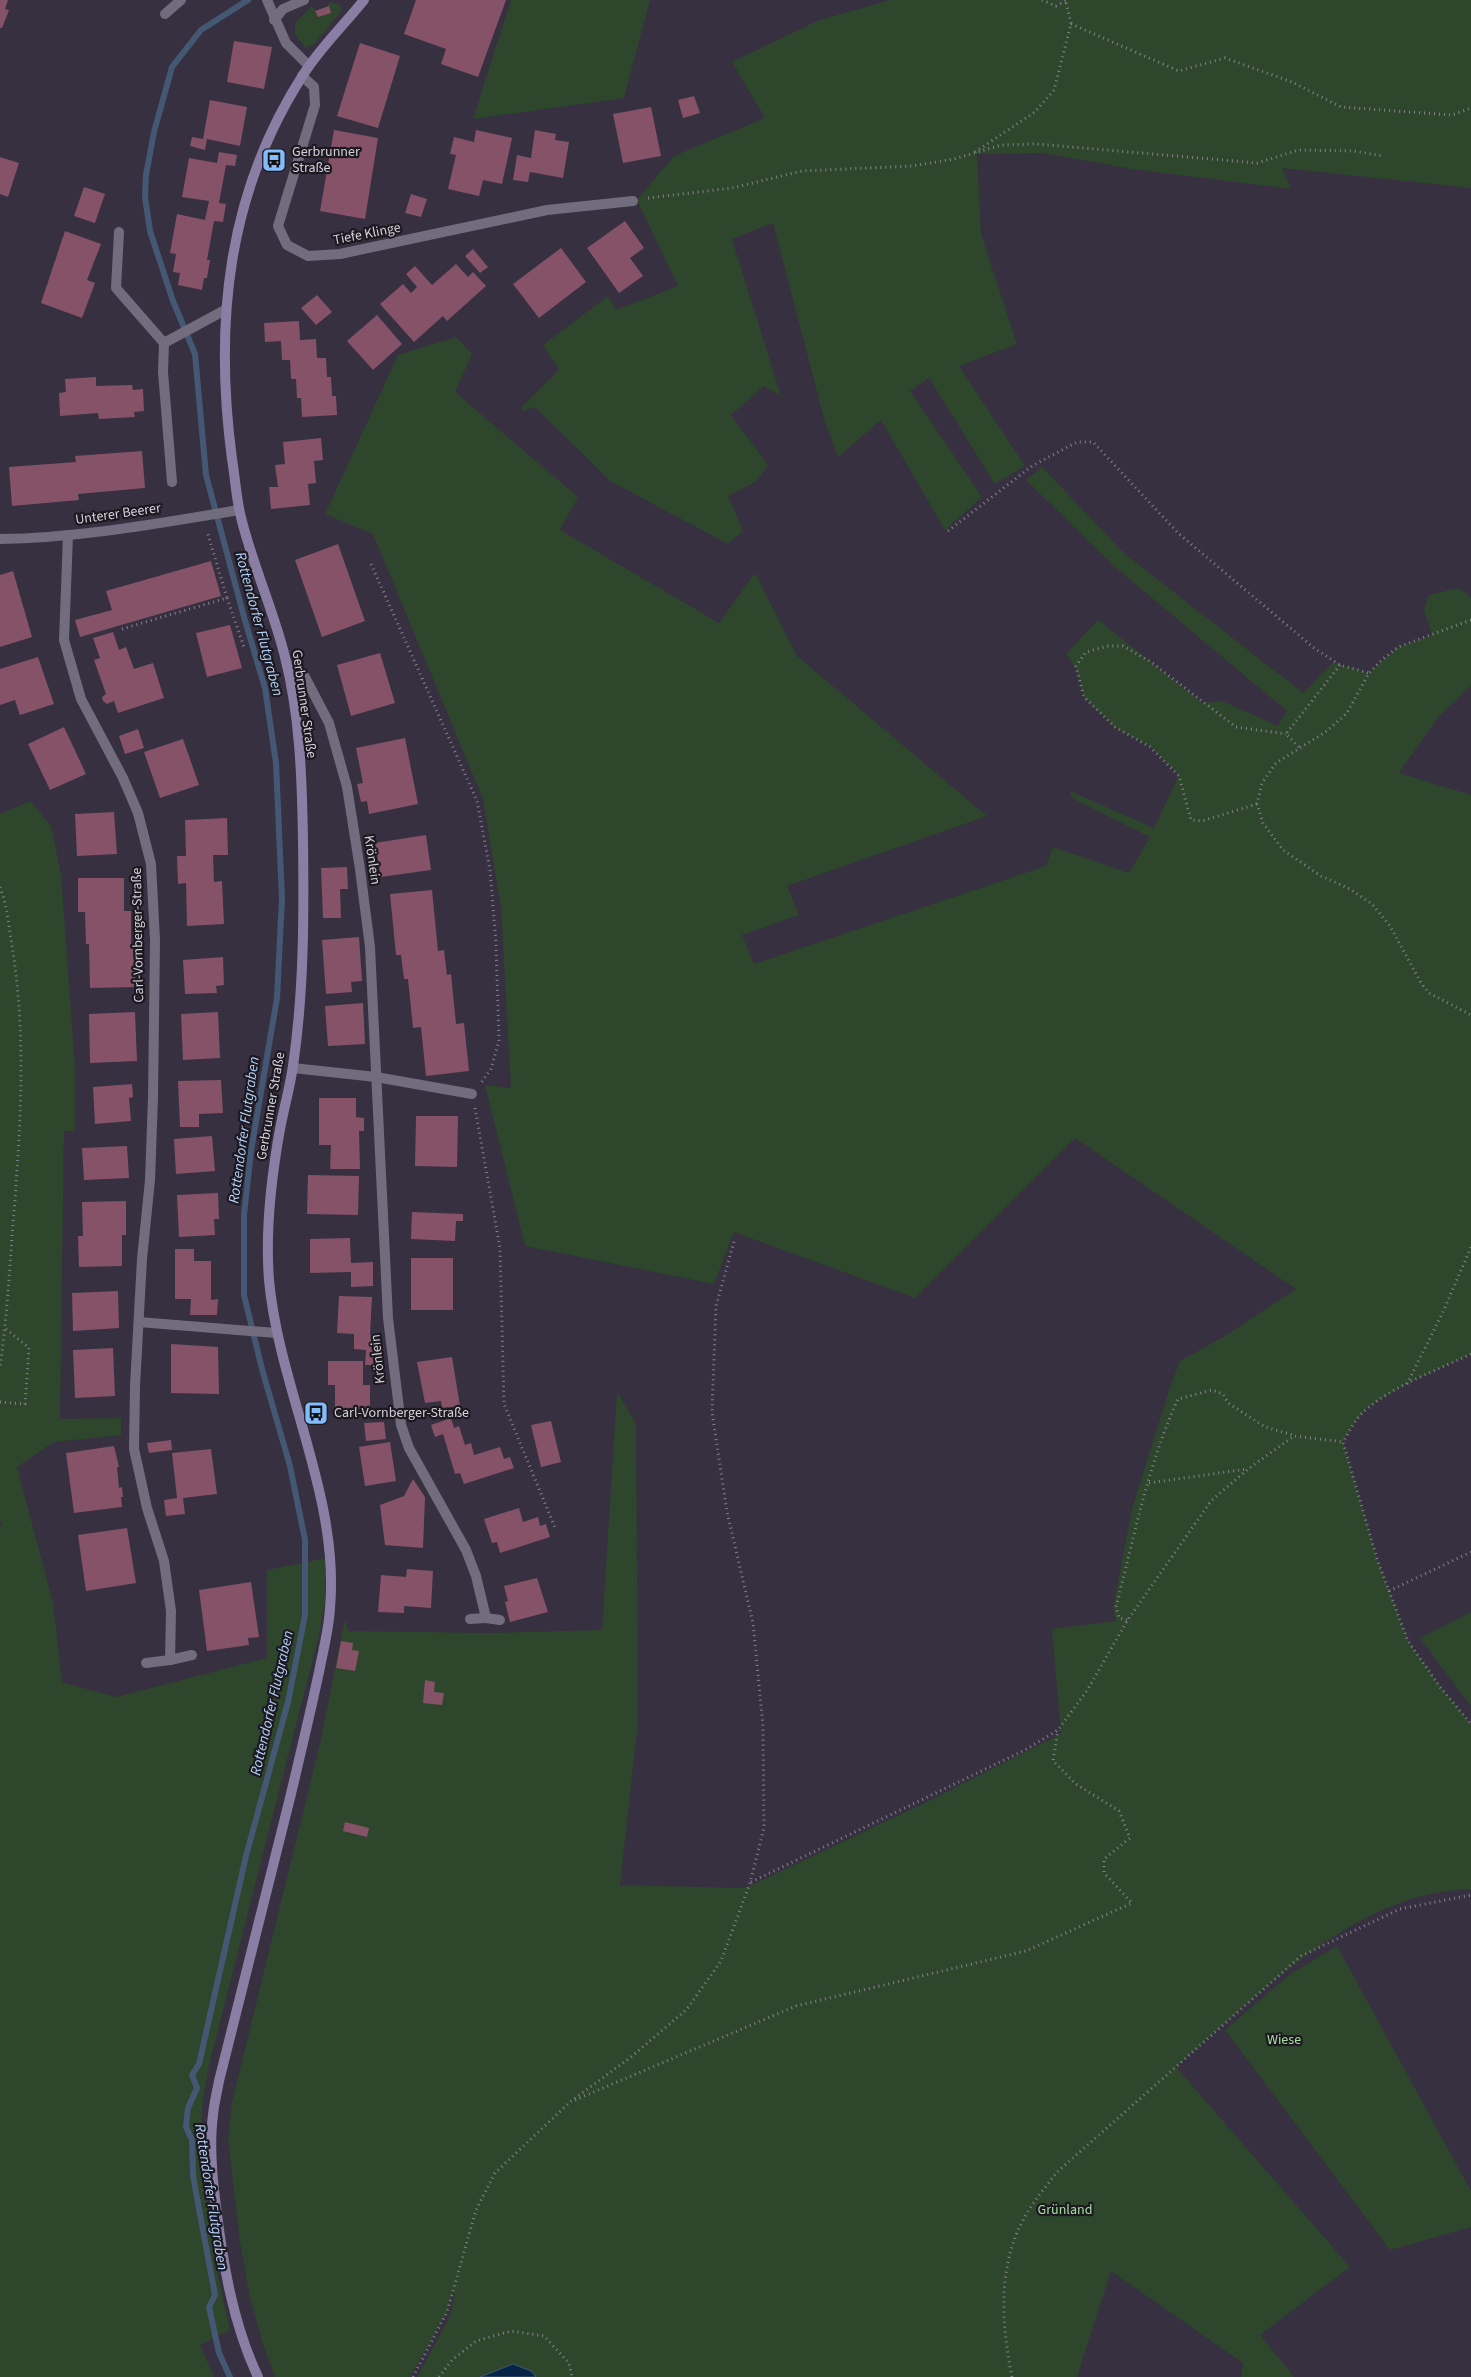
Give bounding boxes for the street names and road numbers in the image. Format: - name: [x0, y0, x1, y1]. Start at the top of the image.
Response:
- street label: Tiefe Klinge: [332, 218, 402, 250]
- street label: Unterer Beerer: [74, 498, 162, 530]
- street label: Gerbrunner Straße: [287, 649, 321, 759]
- street label: Krönlein: [359, 834, 385, 886]
- street label: Carl-Vornberger-Straße: [127, 867, 149, 1003]
- street label: Gerbrunner Straße: [252, 1051, 290, 1161]
- street label: Krönlein: [365, 1333, 391, 1385]

